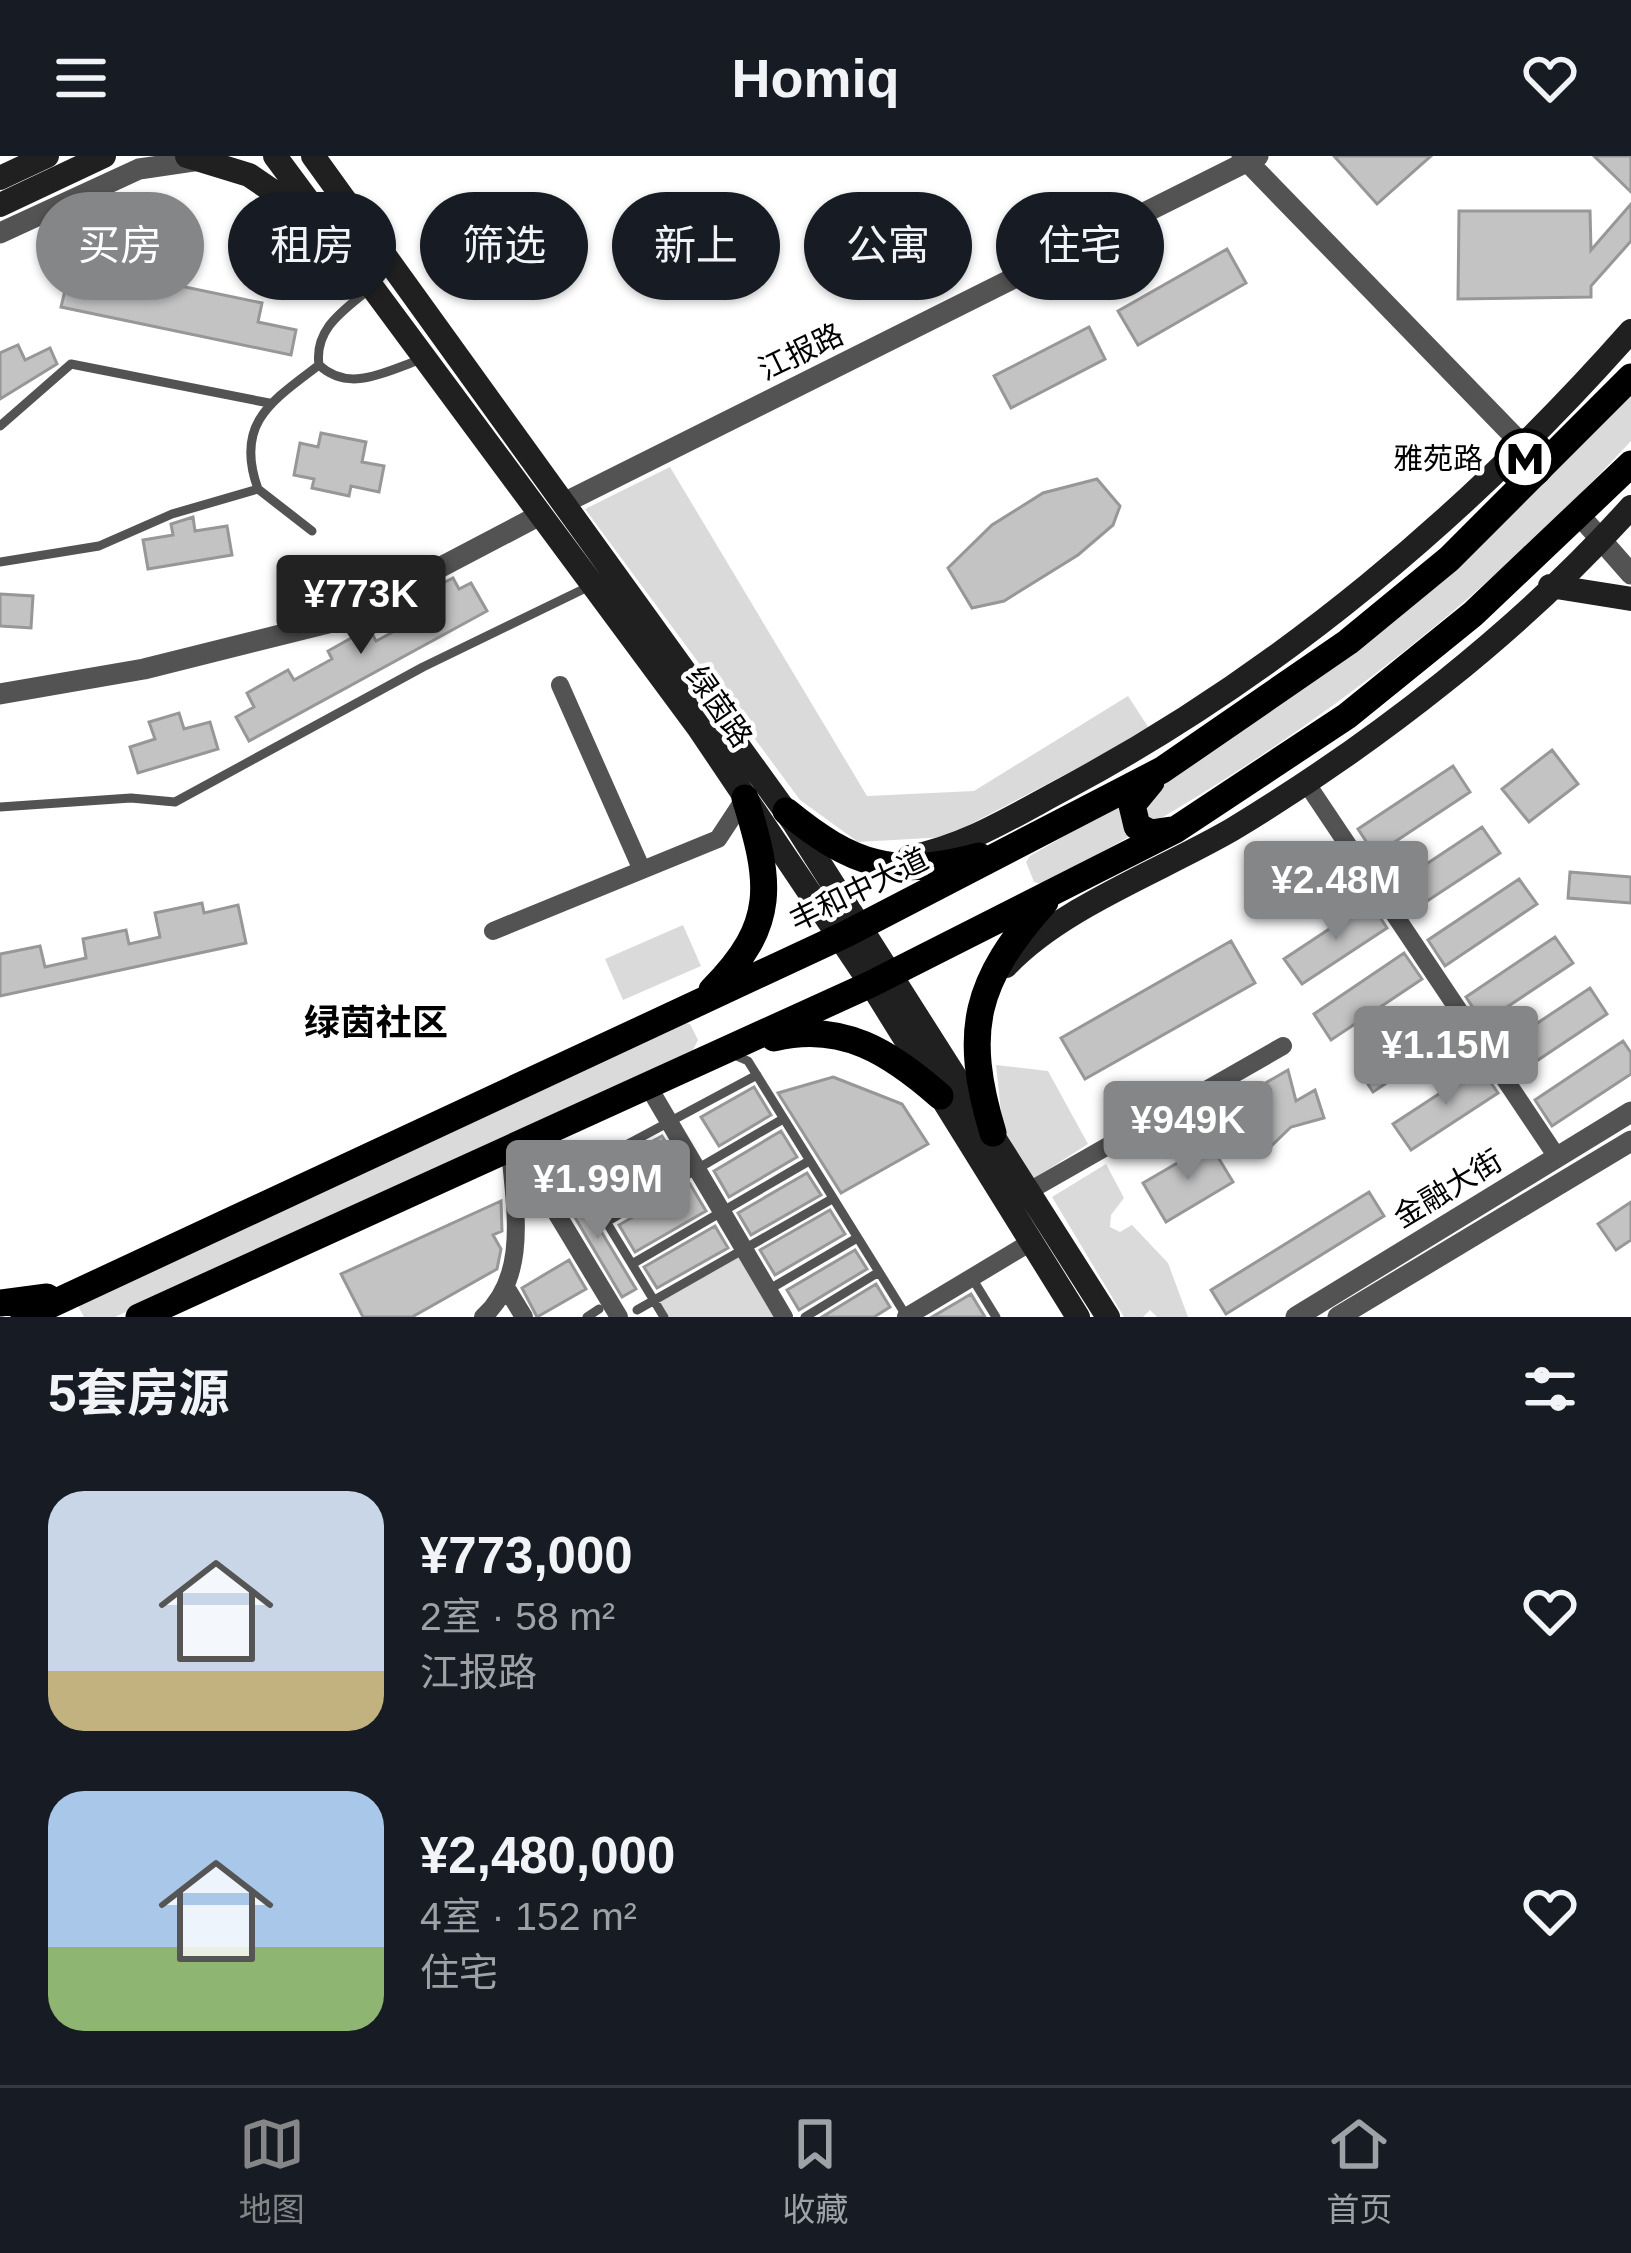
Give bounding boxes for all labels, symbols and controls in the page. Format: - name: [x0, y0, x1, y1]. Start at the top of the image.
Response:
- icon: menu: [48, 45, 114, 111]
- icon: heart: [1517, 45, 1583, 111]
- text: Homiq: [732, 48, 900, 108]
- chip: 买房: [36, 192, 204, 300]
- chip: 租房: [228, 192, 396, 300]
- chip: 筛选: [420, 192, 588, 300]
- chip: 新上: [612, 192, 780, 300]
- chip: 公寓: [804, 192, 972, 300]
- chip: 住宅: [996, 192, 1164, 300]
- street label: 江报路: [753, 317, 848, 386]
- metro station icon: 雅苑路: [1494, 428, 1556, 490]
- place label: 雅苑路: [1393, 442, 1483, 475]
- pin: ¥773K: [277, 555, 445, 657]
- text: ¥773K: [304, 572, 418, 615]
- street label: 绿茵路: [680, 660, 759, 753]
- pin: ¥2.48M: [1238, 841, 1434, 943]
- street label: 丰和中大道: [784, 842, 933, 937]
- text: ¥2.48M: [1271, 858, 1401, 901]
- district label: 绿茵社区: [304, 1002, 448, 1043]
- pin: ¥1.15M: [1348, 1006, 1544, 1108]
- text: ¥1.15M: [1381, 1023, 1511, 1066]
- pin: ¥949K: [1104, 1081, 1272, 1183]
- text: ¥949K: [1131, 1098, 1245, 1141]
- pin: ¥1.99M: [500, 1140, 696, 1242]
- street label: 金融大街: [1388, 1144, 1508, 1234]
- text: ¥1.99M: [533, 1157, 663, 1200]
- icon: filters: [1517, 1356, 1583, 1422]
- text: 5套房源: [48, 1365, 229, 1422]
- text: ¥773,000: [420, 1527, 633, 1584]
- icon: home: [144, 1539, 288, 1683]
- icon: heart: [1517, 1578, 1583, 1644]
- text: 2室 · 58 m²: [420, 1595, 615, 1638]
- text: 江报路: [420, 1651, 537, 1694]
- text: ¥2,480,000: [420, 1827, 675, 1884]
- icon: home: [144, 1839, 288, 1983]
- icon: heart: [1517, 1878, 1583, 1944]
- text: 4室 · 152 m²: [420, 1895, 637, 1938]
- text: 住宅: [420, 1951, 498, 1994]
- tab: 地图: [239, 2111, 305, 2231]
- tab: 收藏: [782, 2111, 848, 2231]
- tab: 首页: [1326, 2111, 1392, 2231]

